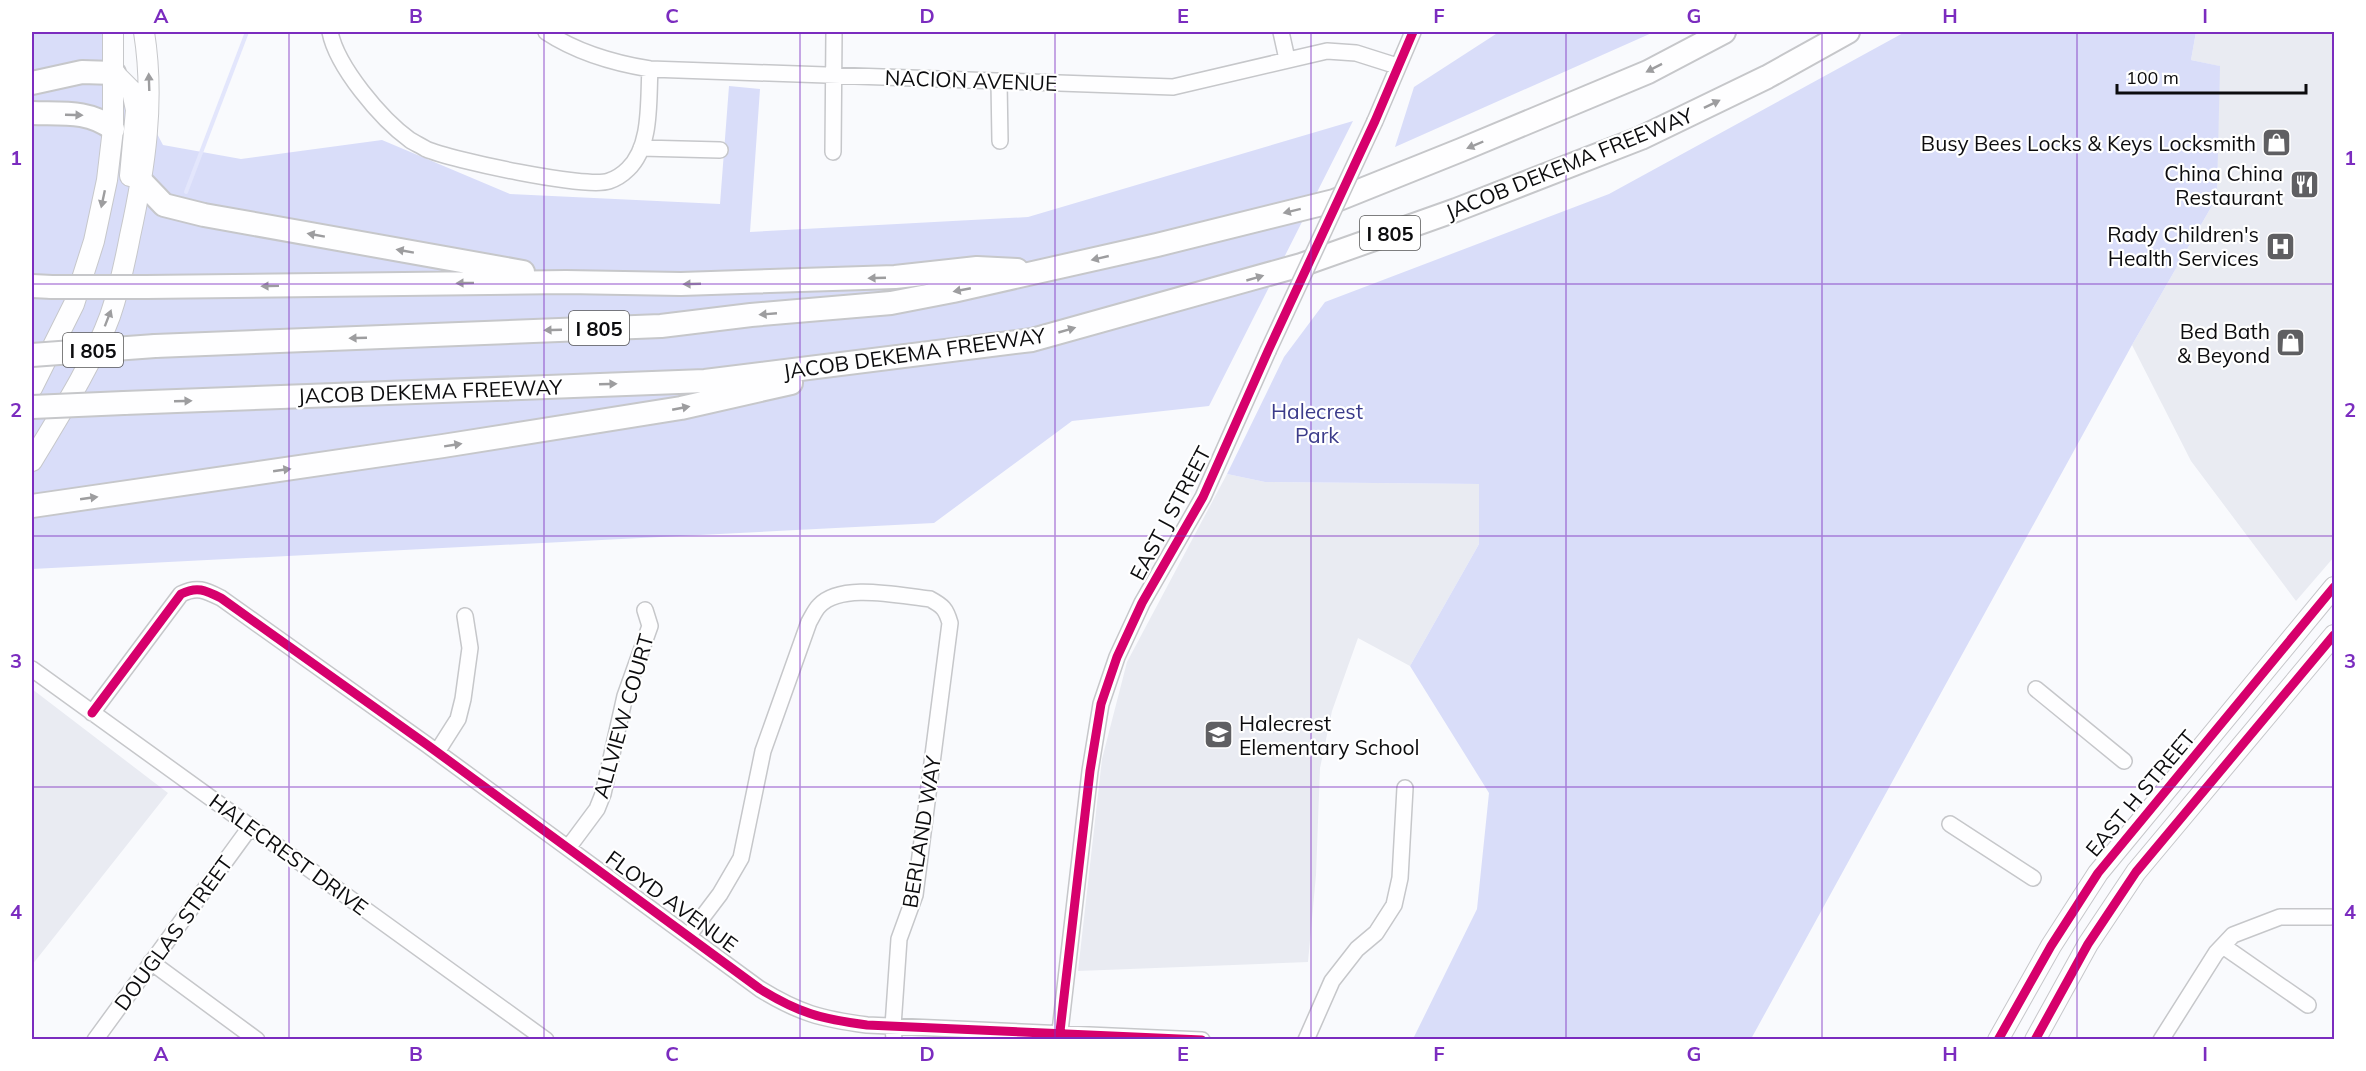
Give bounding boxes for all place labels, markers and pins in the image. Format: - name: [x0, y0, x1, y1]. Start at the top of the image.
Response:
- shop icon: Busy Bees Locks & Keys Locksmith: [2261, 127, 2293, 159]
- place label: Busy Bees Locks & Keys Locksmith: [1921, 130, 2256, 156]
- place label: China China Restaurant: [2164, 160, 2283, 210]
- restaurant icon: China China Restaurant: [2288, 169, 2320, 201]
- place label: Rady Children's Health Services: [2107, 221, 2259, 271]
- hospital icon: Rady Children's Health Services: [2264, 230, 2296, 262]
- place label: Bed Bath & Beyond: [2177, 318, 2270, 368]
- shop icon: Bed Bath & Beyond: [2275, 327, 2307, 359]
- place label: Halecrest Elementary School: [1239, 710, 1420, 760]
- school or university icon: Halecrest Elementary School: [1202, 719, 1234, 751]

